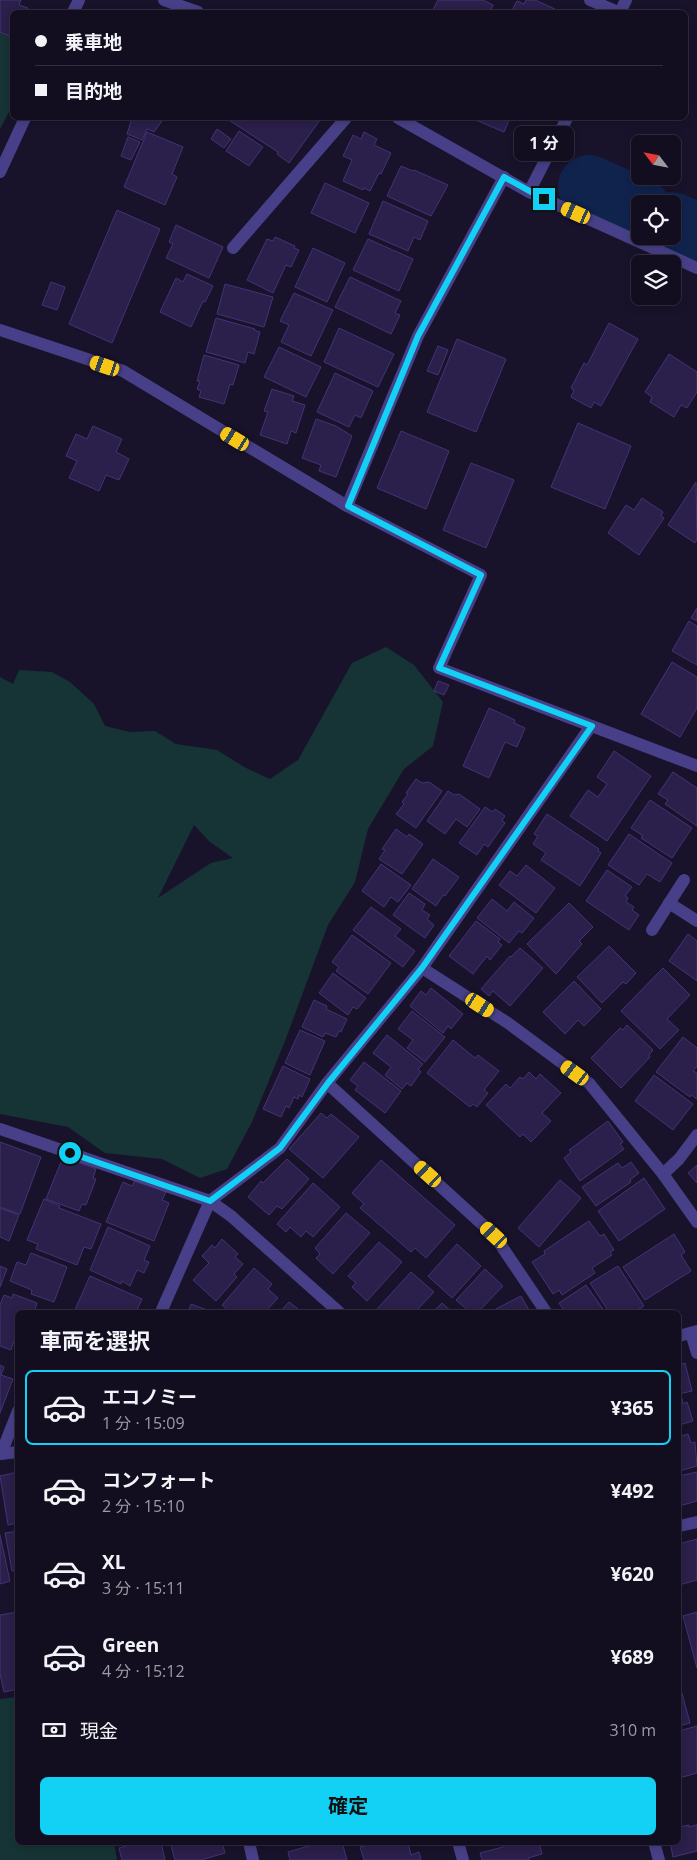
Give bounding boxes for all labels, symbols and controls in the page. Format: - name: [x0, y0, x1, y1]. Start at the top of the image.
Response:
- text: 乗車地: [65, 29, 122, 55]
- text: 目的地: [65, 78, 122, 104]
- callout: 1 分: [514, 126, 574, 162]
- text: 1 分: [529, 132, 559, 154]
- north arrow: [631, 135, 681, 185]
- map controls: [631, 135, 681, 305]
- route end: [533, 188, 555, 210]
- button: locate: [631, 195, 681, 245]
- car: [559, 200, 592, 226]
- button: layers: [631, 255, 681, 305]
- car: [88, 354, 121, 378]
- car: [218, 425, 251, 453]
- car: [463, 991, 496, 1019]
- car: [558, 1058, 591, 1088]
- route start: [59, 1142, 81, 1164]
- car: [411, 1158, 444, 1190]
- car: [477, 1219, 510, 1251]
- text: 車両を選択: [40, 1325, 150, 1355]
- text: エコノミー: [102, 1384, 197, 1410]
- icon: car: [42, 1385, 87, 1430]
- text: ¥365: [611, 1395, 654, 1421]
- text: 1 分 · 15:09: [102, 1412, 185, 1434]
- text: コンフォート: [102, 1467, 215, 1493]
- icon: car: [42, 1468, 87, 1513]
- text: ¥492: [611, 1478, 654, 1504]
- text: 2 分 · 15:10: [102, 1495, 185, 1517]
- text: XL: [102, 1549, 125, 1575]
- icon: car: [42, 1551, 87, 1596]
- text: ¥620: [611, 1561, 654, 1587]
- text: 3 分 · 15:11: [102, 1577, 185, 1599]
- text: Green: [102, 1632, 159, 1658]
- icon: car: [42, 1634, 87, 1679]
- text: ¥689: [611, 1644, 654, 1670]
- text: 4 分 · 15:12: [102, 1660, 185, 1682]
- icon: cash: [40, 1716, 68, 1744]
- text: 現金: [80, 1718, 118, 1744]
- text: 310 m: [610, 1719, 656, 1741]
- button: 確定: [40, 1777, 656, 1835]

